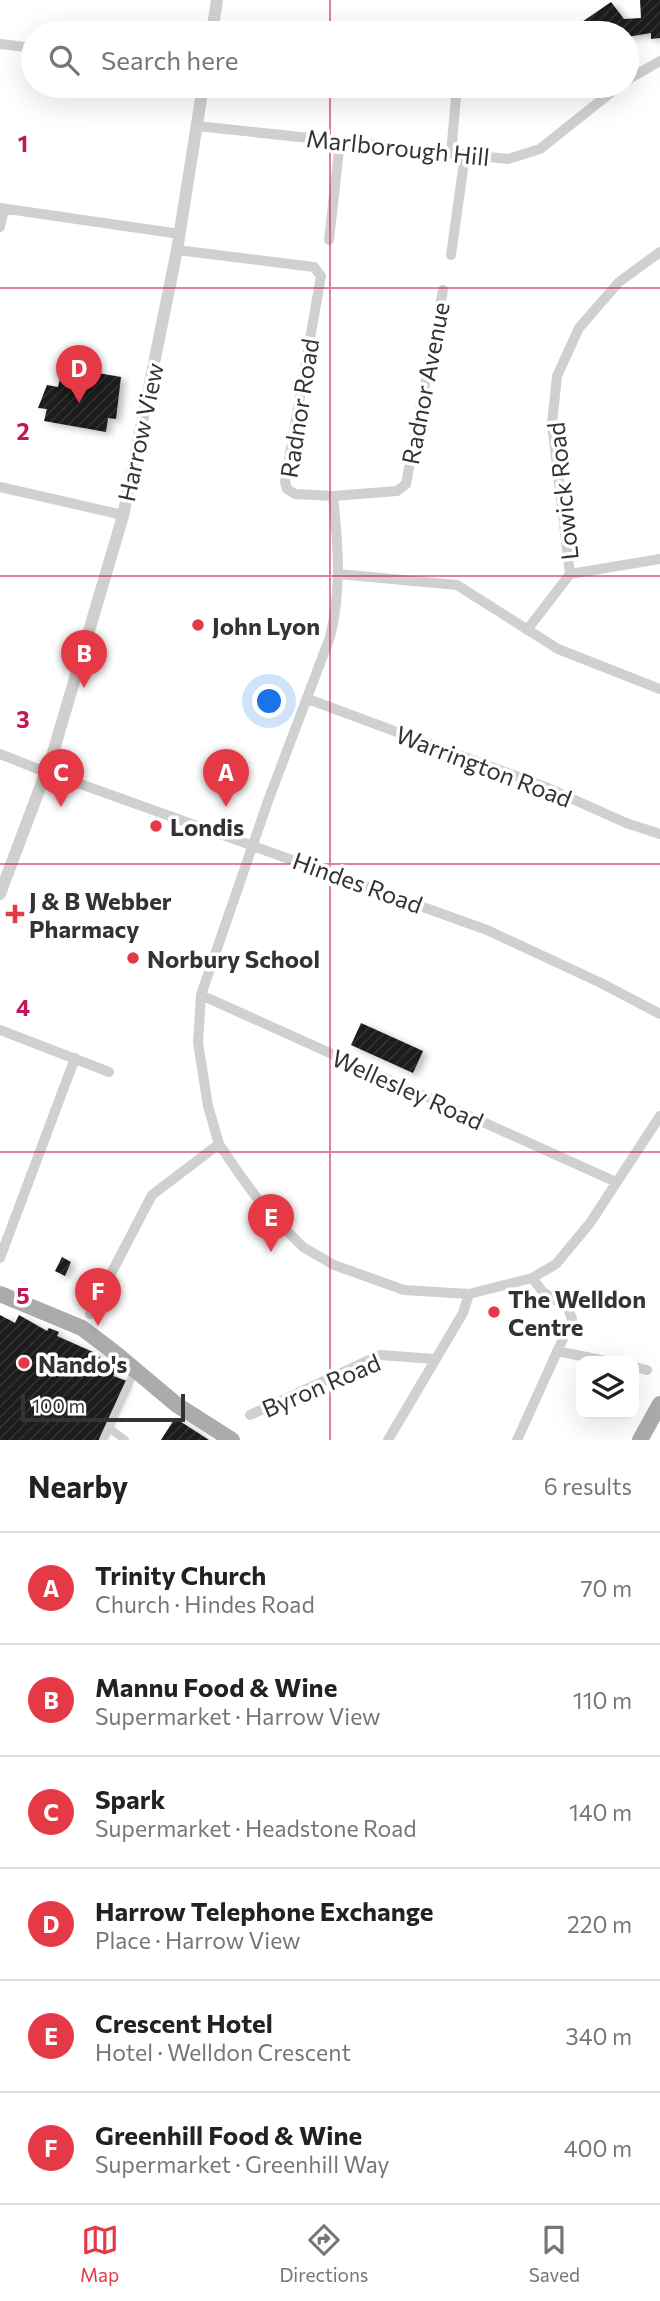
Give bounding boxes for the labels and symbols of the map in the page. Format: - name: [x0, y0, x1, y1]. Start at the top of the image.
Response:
- street label: Marlborough Hill: [305, 123, 491, 171]
- text: 1: [18, 129, 28, 157]
- street label: Radnor Avenue: [395, 299, 455, 467]
- street label: Radnor Road: [274, 336, 324, 480]
- pin: D: [56, 345, 102, 403]
- street label: Harrow View: [111, 360, 169, 504]
- text: 2: [16, 417, 30, 445]
- street label: Lowick Road: [540, 421, 584, 561]
- place label: John Lyon: [212, 611, 320, 640]
- marker: John Lyon: [190, 617, 206, 633]
- pin: B: [61, 630, 107, 688]
- your location: [252, 684, 286, 718]
- text: 3: [16, 705, 30, 733]
- street label: Warrington Road: [392, 719, 576, 813]
- pin: C: [38, 749, 84, 807]
- pin: A: [203, 749, 249, 807]
- place label: Londis: [170, 812, 244, 841]
- marker: Londis: [148, 818, 164, 834]
- street label: Hindes Road: [289, 845, 427, 919]
- place label: J & B Webber Pharmacy: [29, 886, 172, 943]
- marker: J & B Webber Pharmacy: [7, 906, 23, 922]
- place label: Norbury School: [147, 944, 320, 973]
- marker: Norbury School: [125, 950, 141, 966]
- text: 4: [16, 993, 30, 1021]
- street label: Wellesley Road: [328, 1043, 488, 1135]
- pin: E: [248, 1194, 294, 1252]
- pin: F: [75, 1268, 121, 1326]
- text: 5: [16, 1281, 30, 1309]
- place label: The Welldon Centre: [508, 1284, 646, 1341]
- marker: The Welldon Centre: [486, 1304, 502, 1320]
- street label: Byron Road: [257, 1347, 385, 1423]
- place label: Nando's: [38, 1349, 128, 1378]
- marker: Nando's: [16, 1355, 32, 1371]
- scale bar: [21, 1391, 186, 1423]

